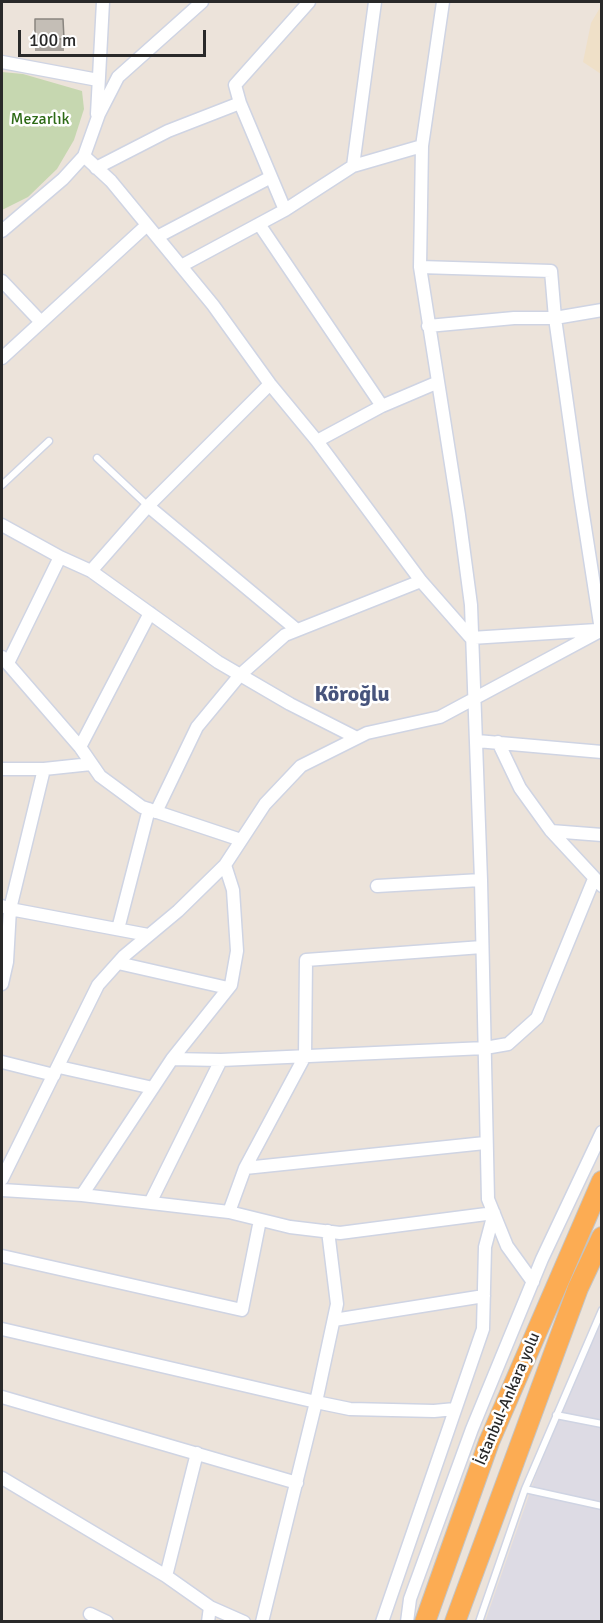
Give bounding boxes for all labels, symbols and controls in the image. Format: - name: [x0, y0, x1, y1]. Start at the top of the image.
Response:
- scale bar: [21, 18, 208, 56]
- text: 100 m: [29, 29, 76, 51]
- park label: Mezarlık: [10, 110, 70, 130]
- district label: Köroğlu: [314, 682, 390, 708]
- street label: İstanbul-Ankara yolu: [471, 1330, 545, 1468]

